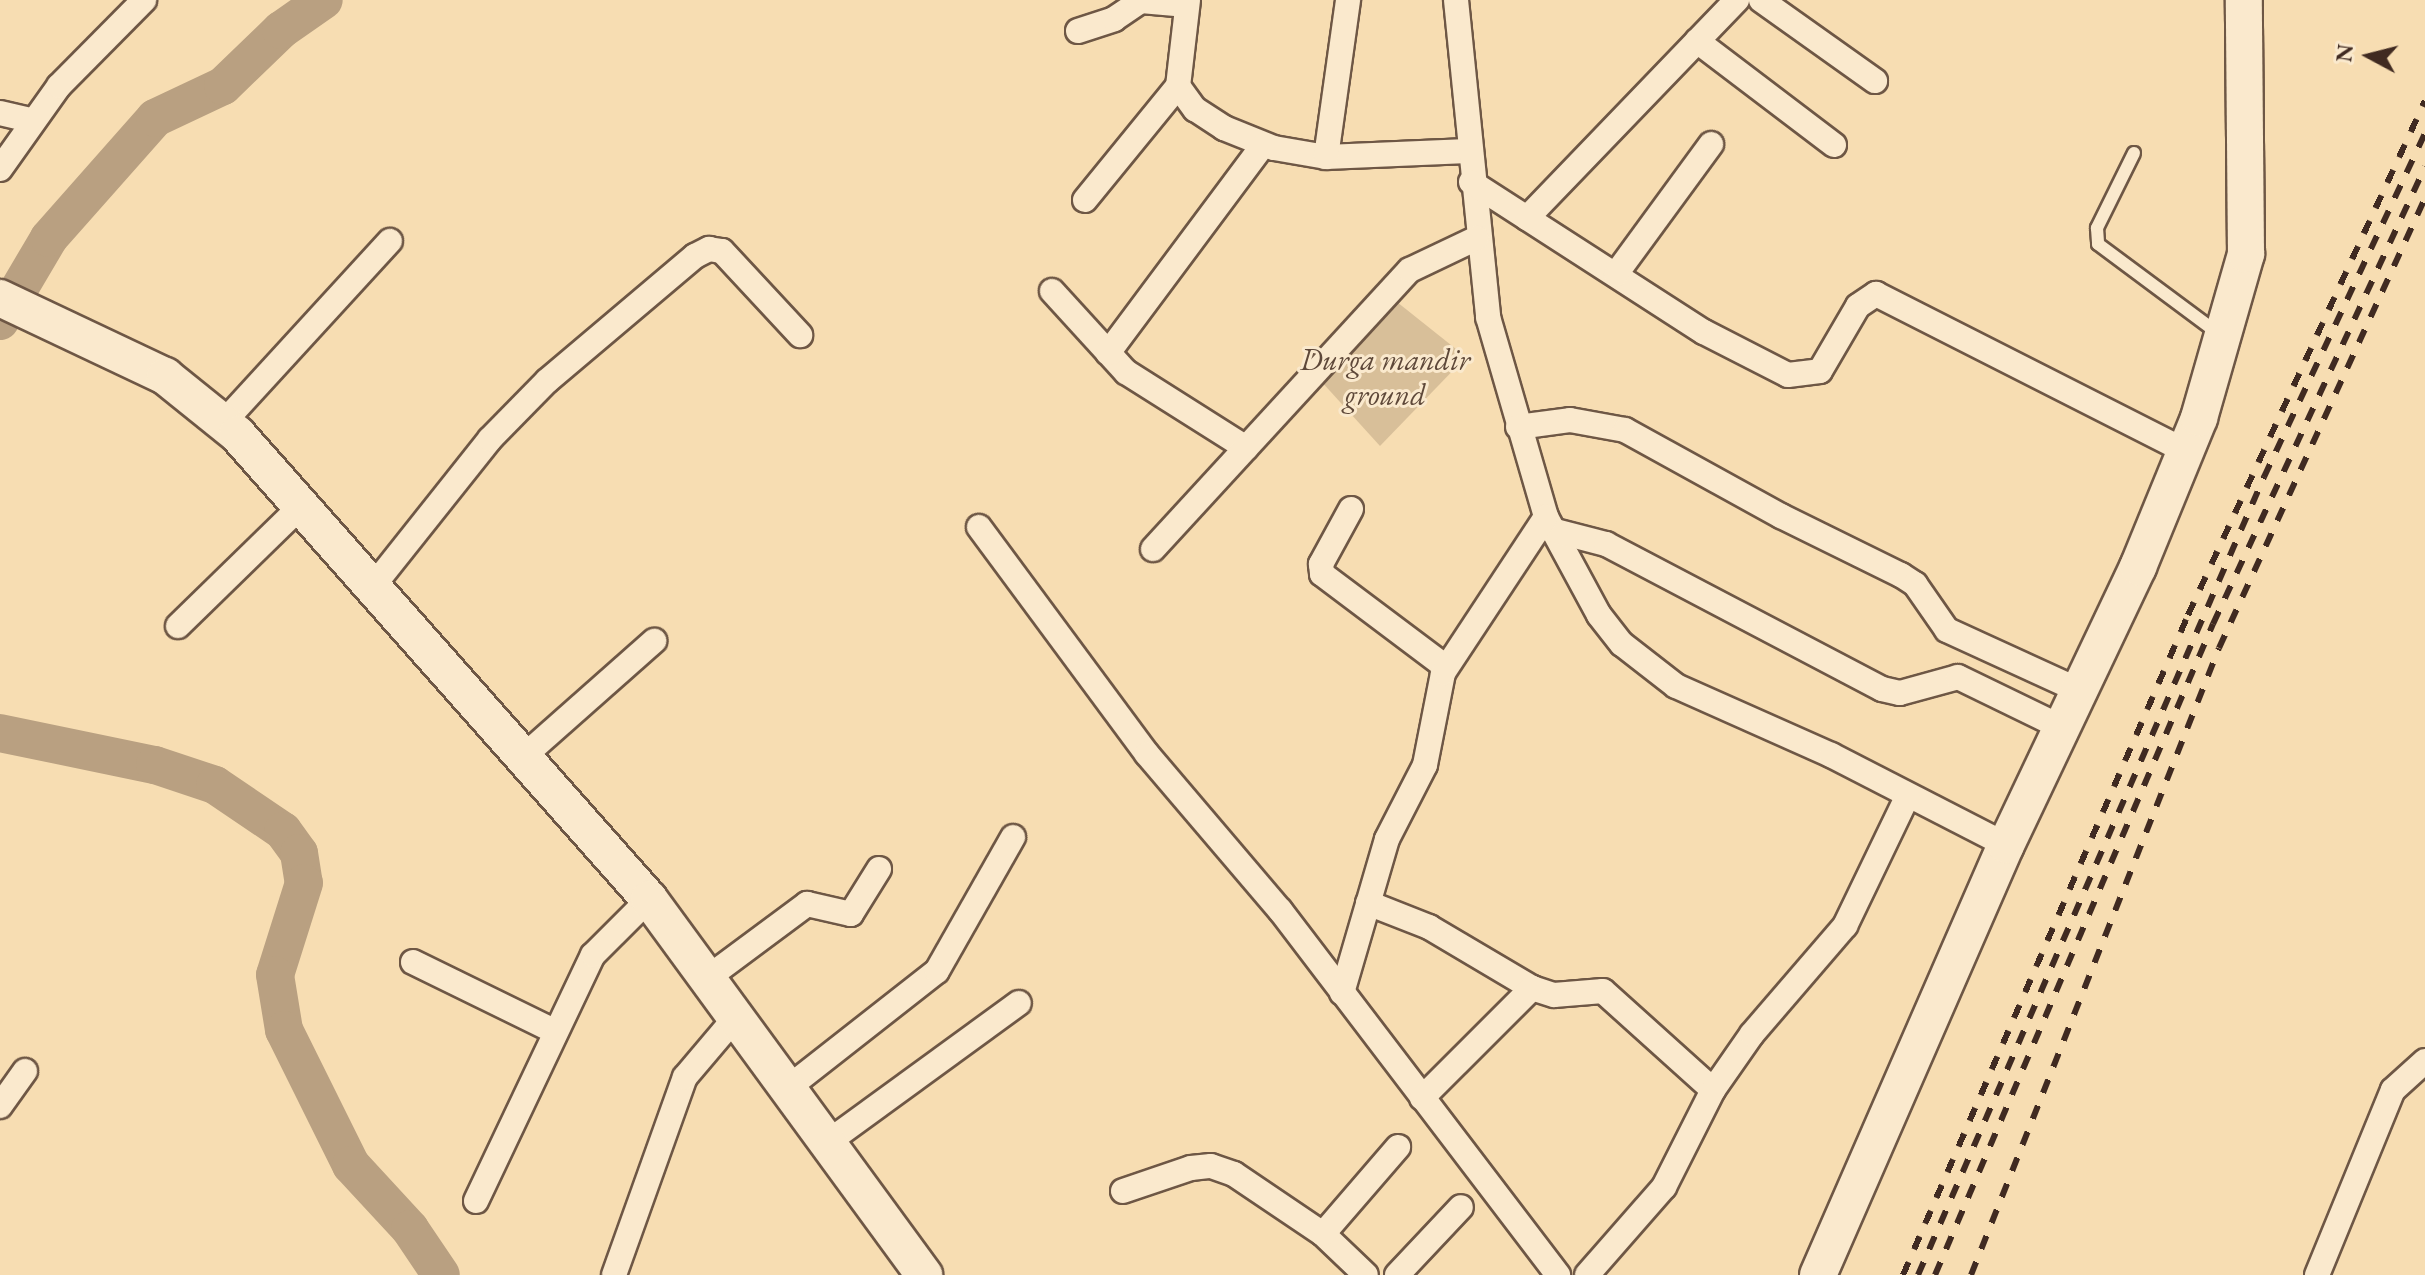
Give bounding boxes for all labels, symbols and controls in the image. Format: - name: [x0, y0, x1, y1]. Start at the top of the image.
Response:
- north arrow: [2329, 16, 2409, 96]
- text: N: [2329, 42, 2360, 64]
- park label: Durga mandir ground: [1300, 342, 1470, 412]

